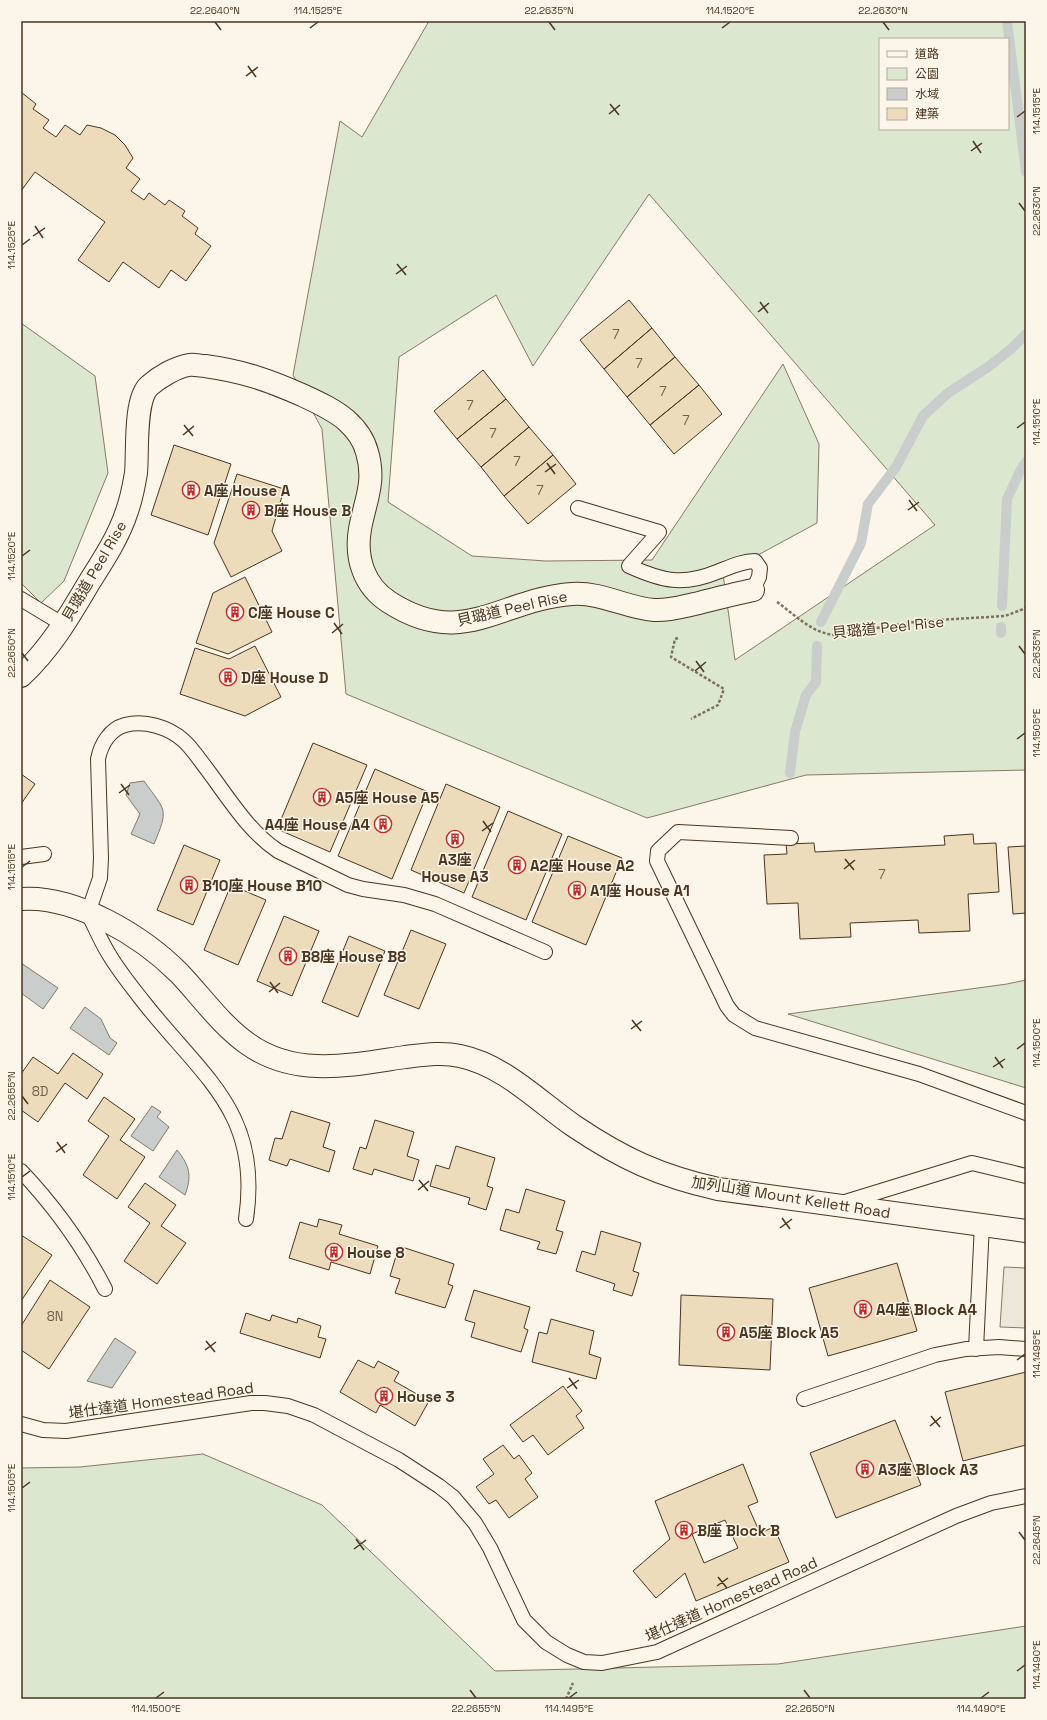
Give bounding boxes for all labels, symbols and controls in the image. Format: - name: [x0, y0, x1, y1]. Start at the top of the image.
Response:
- text: 22.2640°N: [190, 4, 240, 17]
- text: 114.1525°E: [294, 4, 343, 17]
- text: 22.2635°N: [524, 4, 574, 17]
- text: 114.1520°E: [706, 4, 755, 17]
- text: 22.2630°N: [858, 4, 908, 17]
- legend: [879, 38, 1009, 130]
- text: 道路: [915, 46, 939, 62]
- text: 公園: [915, 66, 939, 82]
- text: 水域: [915, 86, 939, 102]
- text: 114.1515°E: [1030, 87, 1043, 134]
- text: 建築: [915, 106, 939, 122]
- text: 22.2630°N: [1030, 186, 1043, 236]
- text: 114.1525°E: [5, 220, 18, 269]
- house number: 7: [612, 326, 620, 343]
- house number: 7: [635, 355, 643, 372]
- house number: 7: [659, 383, 667, 400]
- house number: 7: [466, 397, 474, 414]
- text: 114.1510°E: [1030, 398, 1043, 445]
- house number: 7: [682, 412, 690, 429]
- house number: 7: [489, 425, 497, 442]
- house number: 7: [513, 453, 521, 470]
- building icon: A座 House A: [181, 480, 201, 500]
- place label: A座 House A: [204, 481, 291, 500]
- house number: 7: [536, 482, 544, 499]
- building icon: B座 House B: [241, 500, 261, 520]
- place label: B座 House B: [264, 501, 351, 520]
- street label: 貝璐道 Peel Rise: [58, 517, 130, 625]
- text: 114.1520°E: [5, 531, 18, 580]
- street label: 貝璐道 Peel Rise: [455, 586, 569, 630]
- building icon: C座 House C: [225, 602, 245, 622]
- place label: C座 House C: [248, 603, 335, 622]
- street label: 貝璐道 Peel Rise: [831, 612, 945, 642]
- text: 22.2650°N: [5, 628, 18, 678]
- text: 22.2635°N: [1030, 629, 1043, 679]
- building icon: D座 House D: [218, 667, 238, 687]
- place label: D座 House D: [241, 668, 328, 687]
- text: 114.1505°E: [1030, 708, 1043, 757]
- building icon: A5座 House A5: [312, 787, 332, 807]
- place label: A5座 House A5: [335, 788, 439, 807]
- building icon: A4座 House A4: [373, 814, 393, 834]
- place label: A4座 House A4: [265, 815, 370, 834]
- building icon: A3座 House A3: [445, 829, 465, 849]
- text: 114.1515°E: [5, 843, 18, 890]
- place label: A3座 House A3: [421, 850, 489, 886]
- building icon: A2座 House A2: [507, 855, 527, 875]
- place label: A2座 House A2: [530, 856, 634, 875]
- house number: 7: [878, 866, 886, 883]
- building icon: B10座 House B10: [179, 875, 199, 895]
- place label: B10座 House B10: [202, 876, 322, 895]
- building icon: A1座 House A1: [567, 880, 587, 900]
- place label: A1座 House A1: [590, 881, 690, 900]
- building icon: B8座 House B8: [278, 946, 298, 966]
- place label: B8座 House B8: [301, 947, 406, 966]
- text: 114.1500°E: [1030, 1018, 1043, 1068]
- text: 22.2655°N: [5, 1071, 18, 1121]
- house number: 8D: [32, 1083, 48, 1100]
- text: 114.1510°E: [5, 1153, 18, 1200]
- street label: 加列山道 Mount Kellett Road: [690, 1172, 892, 1222]
- building icon: House 8: [324, 1242, 344, 1262]
- place label: House 8: [347, 1243, 405, 1262]
- building icon: A4座 Block A4: [853, 1299, 873, 1319]
- place label: A4座 Block A4: [876, 1300, 977, 1319]
- house number: 8N: [47, 1308, 63, 1325]
- building icon: A5座 Block A5: [716, 1322, 736, 1342]
- place label: A5座 Block A5: [739, 1323, 839, 1342]
- text: 114.1495°E: [1030, 1329, 1043, 1378]
- street label: 堪仕達道 Homestead Road: [67, 1378, 255, 1422]
- building icon: House 3: [374, 1386, 394, 1406]
- place label: House 3: [397, 1387, 455, 1406]
- building icon: A3座 Block A3: [855, 1459, 875, 1479]
- place label: A3座 Block A3: [878, 1460, 978, 1479]
- text: 114.1505°E: [5, 1463, 18, 1512]
- text: 22.2645°N: [1030, 1515, 1043, 1565]
- building icon: B座 Block B: [674, 1520, 694, 1540]
- place label: B座 Block B: [697, 1521, 780, 1540]
- street label: 堪仕達道 Homestead Road: [642, 1552, 820, 1646]
- text: 114.1490°E: [1030, 1640, 1043, 1690]
- text: 114.1500°E: [131, 1702, 181, 1715]
- text: 22.2655°N: [451, 1702, 501, 1715]
- text: 114.1495°E: [545, 1702, 594, 1715]
- text: 22.2650°N: [785, 1702, 835, 1715]
- text: 114.1490°E: [956, 1702, 1006, 1715]

